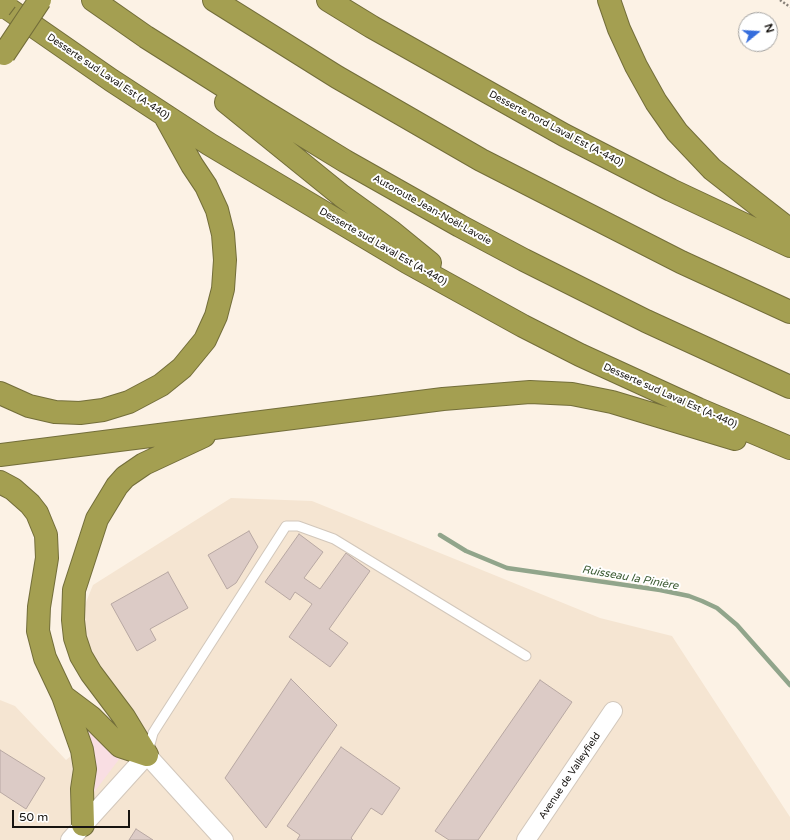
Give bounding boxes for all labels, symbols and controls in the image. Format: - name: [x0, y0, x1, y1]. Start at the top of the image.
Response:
- north arrow: [738, 12, 778, 52]
- text: N: [761, 22, 776, 35]
- street label: Desserte sud Laval Est (A-440): [45, 31, 171, 123]
- street label: Desserte nord Laval Est (A-440): [487, 88, 625, 170]
- street label: Autoroute Jean-Noël-Lavoie: [371, 172, 493, 248]
- street label: Desserte sud Laval Est (A-440): [317, 206, 449, 288]
- street label: Desserte sud Laval Est (A-440): [601, 361, 739, 431]
- water label: Ruisseau la Pinière: [581, 563, 679, 593]
- street label: Avenue de Valleyfield: [537, 730, 603, 822]
- scale bar: [14, 802, 132, 828]
- text: 50 m: [19, 810, 48, 824]

